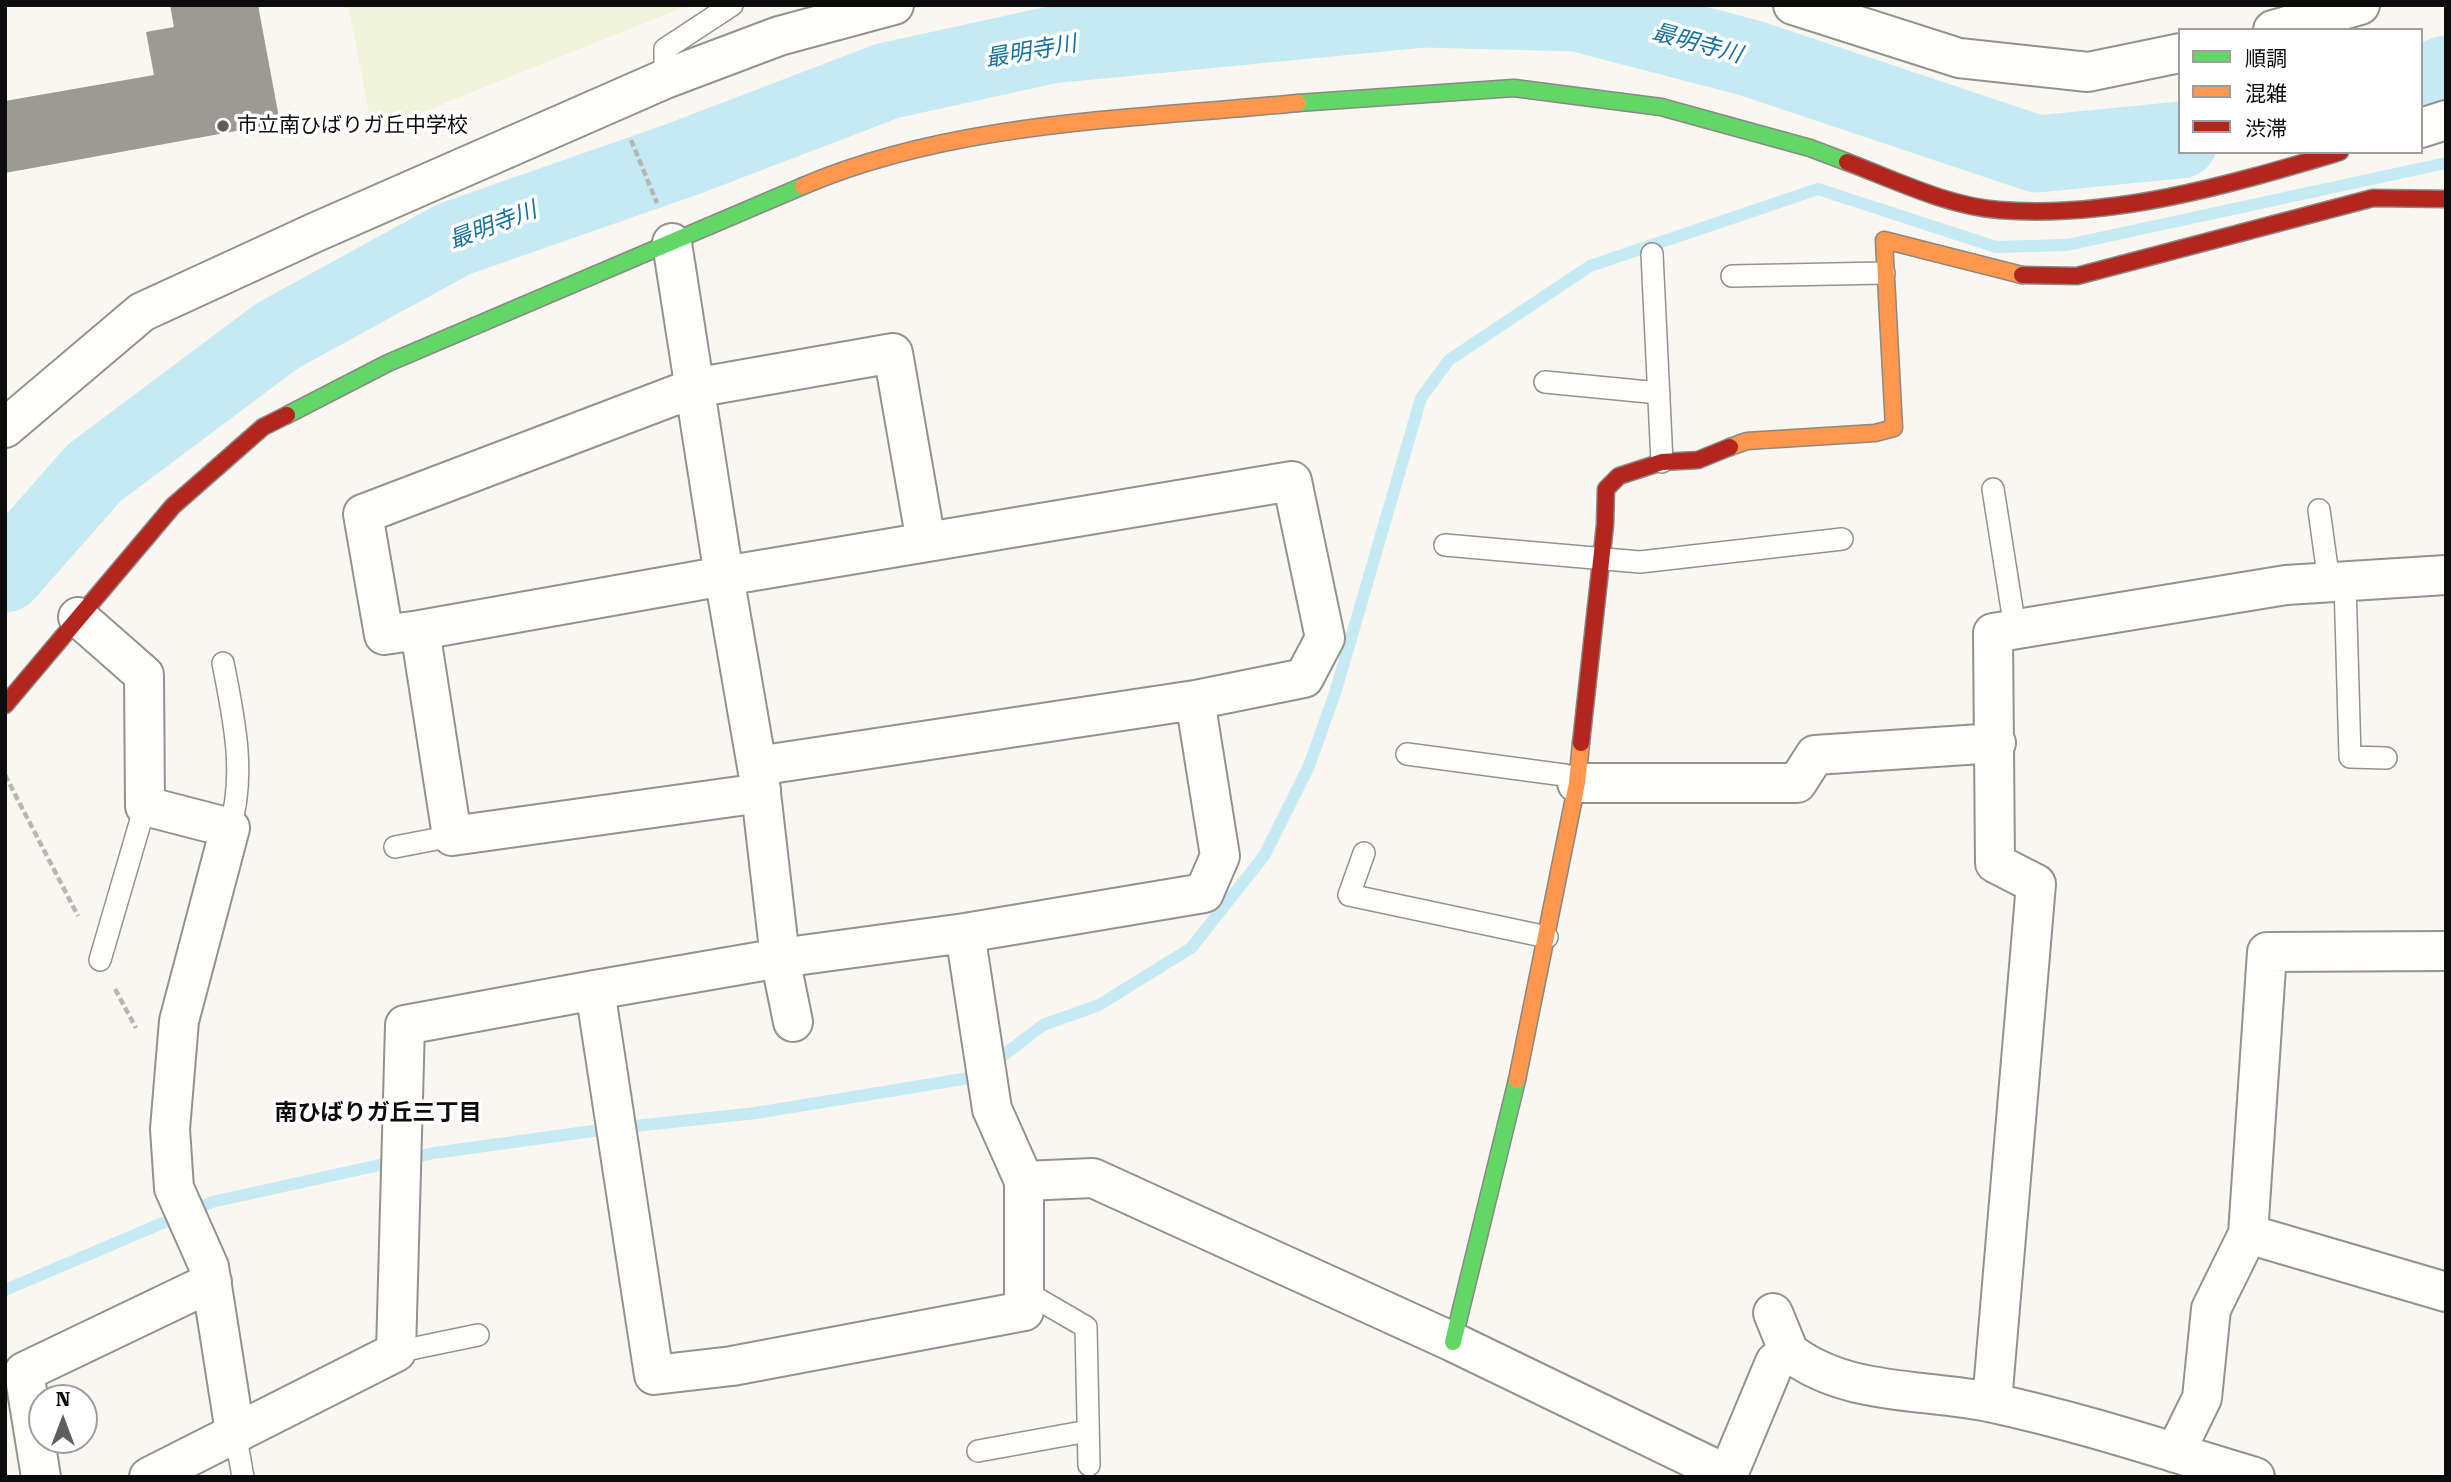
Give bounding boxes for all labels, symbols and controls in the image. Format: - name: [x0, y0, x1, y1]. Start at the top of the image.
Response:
- water label: 最明寺川: [1649, 19, 1745, 69]
- legend: [2178, 28, 2423, 154]
- water label: 最明寺川: [983, 30, 1079, 74]
- text: 順調: [2245, 47, 2287, 71]
- text: 混雑: [2245, 82, 2287, 106]
- place label: 市立南ひばりガ丘中学校: [237, 113, 468, 139]
- text: 渋滞: [2245, 117, 2287, 141]
- marker: 市立南ひばりガ丘中学校: [215, 118, 231, 134]
- water label: 最明寺川: [445, 197, 541, 255]
- district label: 南ひばりガ丘三丁目: [275, 1099, 481, 1127]
- north arrow: [28, 1384, 98, 1454]
- text: N: [56, 1388, 70, 1411]

